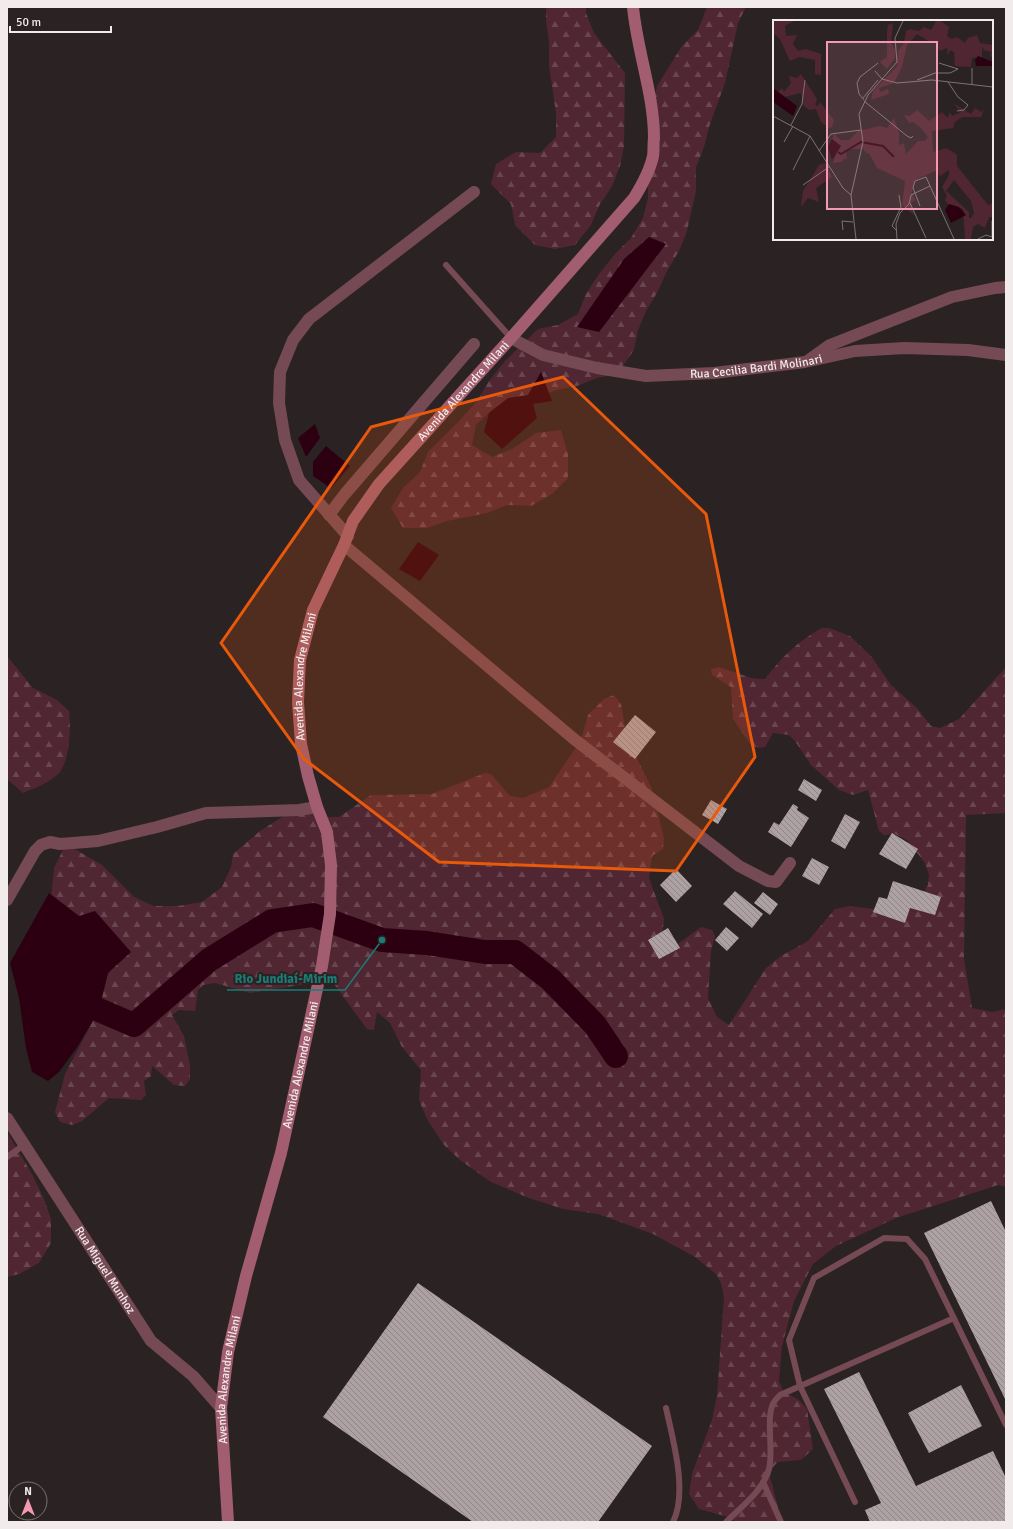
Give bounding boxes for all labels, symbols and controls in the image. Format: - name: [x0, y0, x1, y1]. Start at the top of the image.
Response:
- scale bar: [10, 8, 111, 34]
- text: 50 m: [16, 15, 41, 30]
- inset map: [773, 20, 993, 240]
- street label: Avenida Alexandre Milani: [414, 338, 512, 444]
- street label: Rua Cecilia Bardi Molinari: [690, 351, 824, 382]
- street label: Avenida Alexandre Milani: [290, 611, 320, 741]
- callout: Rio Jundiaí-Mirim: [227, 965, 345, 990]
- text: Rio Jundiaí-Mirim: [235, 971, 338, 987]
- street label: Avenida Alexandre Milani: [279, 1000, 322, 1130]
- street label: Rua Miguel Munhoz: [71, 1224, 139, 1317]
- street label: Avenida Alexandre Milani: [213, 1314, 244, 1444]
- north arrow: [8, 1481, 48, 1521]
- text: N: [24, 1485, 32, 1498]

